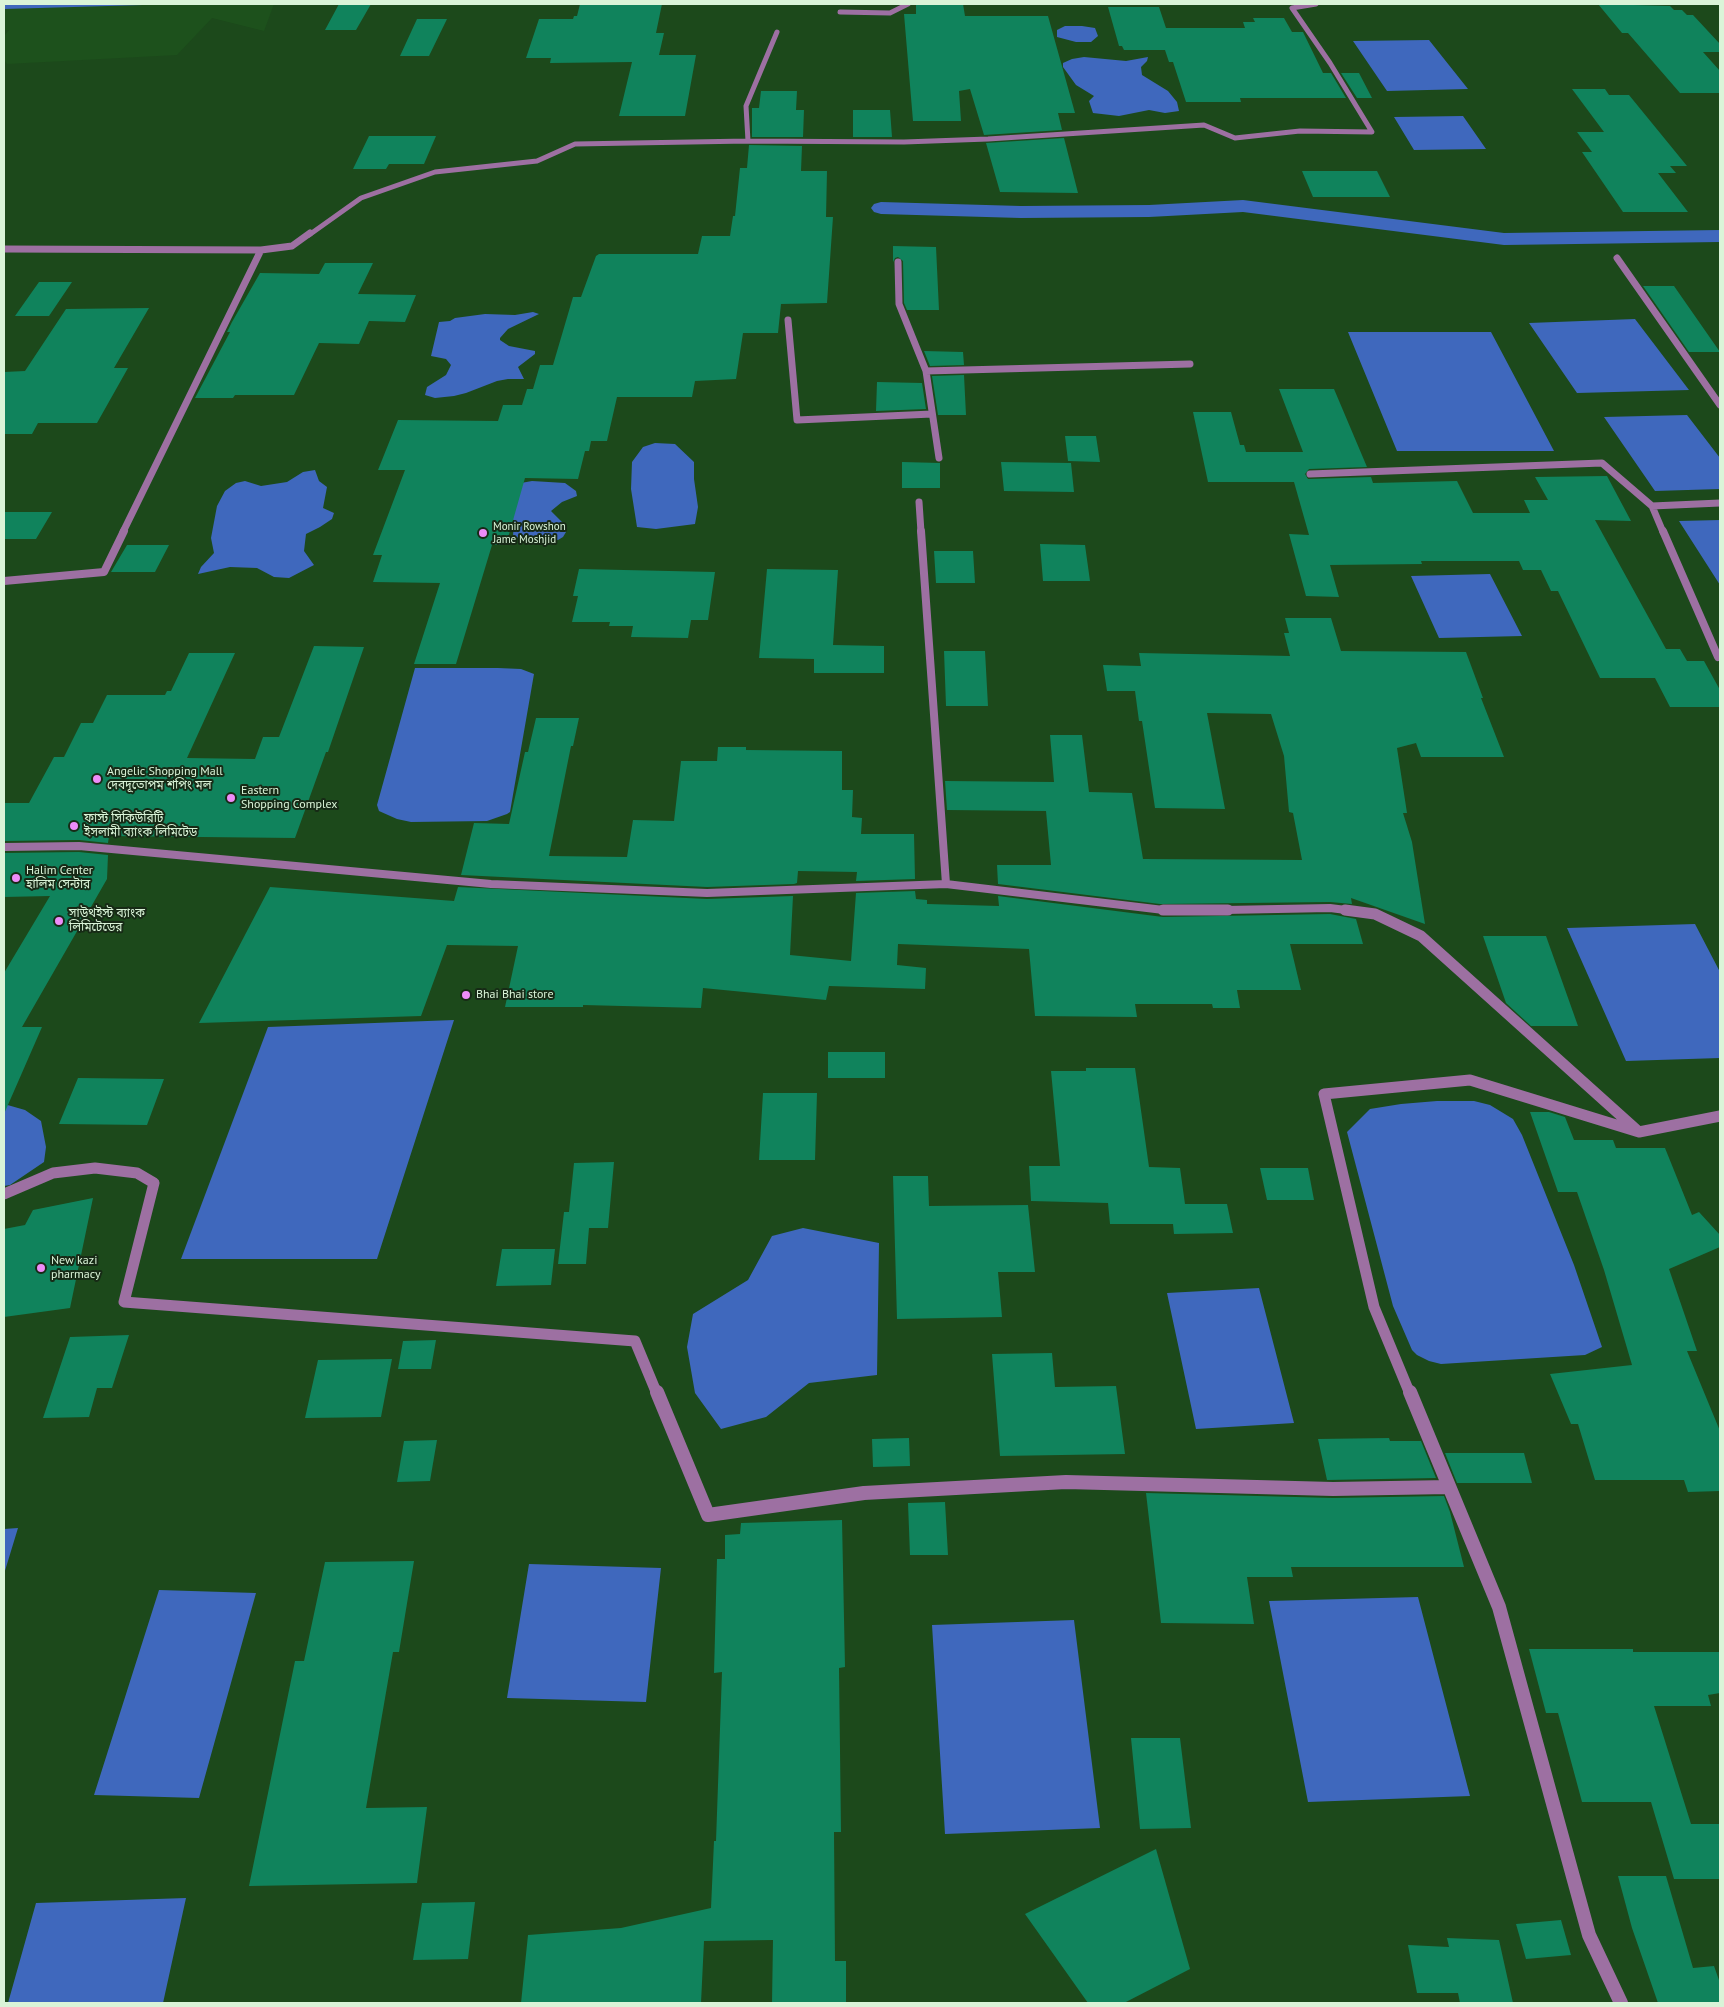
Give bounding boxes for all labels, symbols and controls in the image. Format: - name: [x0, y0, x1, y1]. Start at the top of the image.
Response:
- place label: Monir Rowshon Jame Moshjid: [493, 520, 566, 546]
- marker: Monir Rowshon Jame Moshjid: [477, 527, 489, 539]
- place label: Angelic Shopping Mall দেবদূতোপম শপিং মল: [107, 765, 223, 793]
- marker: Angelic Shopping Mall দেবদূতোপম শপিং মল: [91, 773, 103, 785]
- place label: Eastern Shopping Complex: [241, 784, 337, 812]
- marker: Eastern Shopping Complex: [225, 792, 237, 804]
- place label: ফাস্ট সিকিউরিটি ইসলামী ব্যাংক লিমিটেড: [84, 812, 197, 840]
- marker: ফাস্ট সিকিউরিটি ইসলামী ব্যাংক লিমিটেড: [68, 820, 80, 832]
- place label: Halim Center হালিম সেন্টার: [26, 864, 93, 892]
- marker: Halim Center হালিম সেন্টার: [10, 872, 22, 884]
- place label: সাউথইস্ট ব্যাংক লিমিটেডের: [69, 907, 145, 935]
- marker: সাউথইস্ট ব্যাংক লিমিটেডের: [53, 915, 65, 927]
- place label: Bhai Bhai store: [476, 988, 553, 1002]
- marker: Bhai Bhai store: [460, 989, 472, 1001]
- place label: New kazi pharmacy: [51, 1254, 101, 1282]
- marker: New kazi pharmacy: [35, 1262, 47, 1274]

